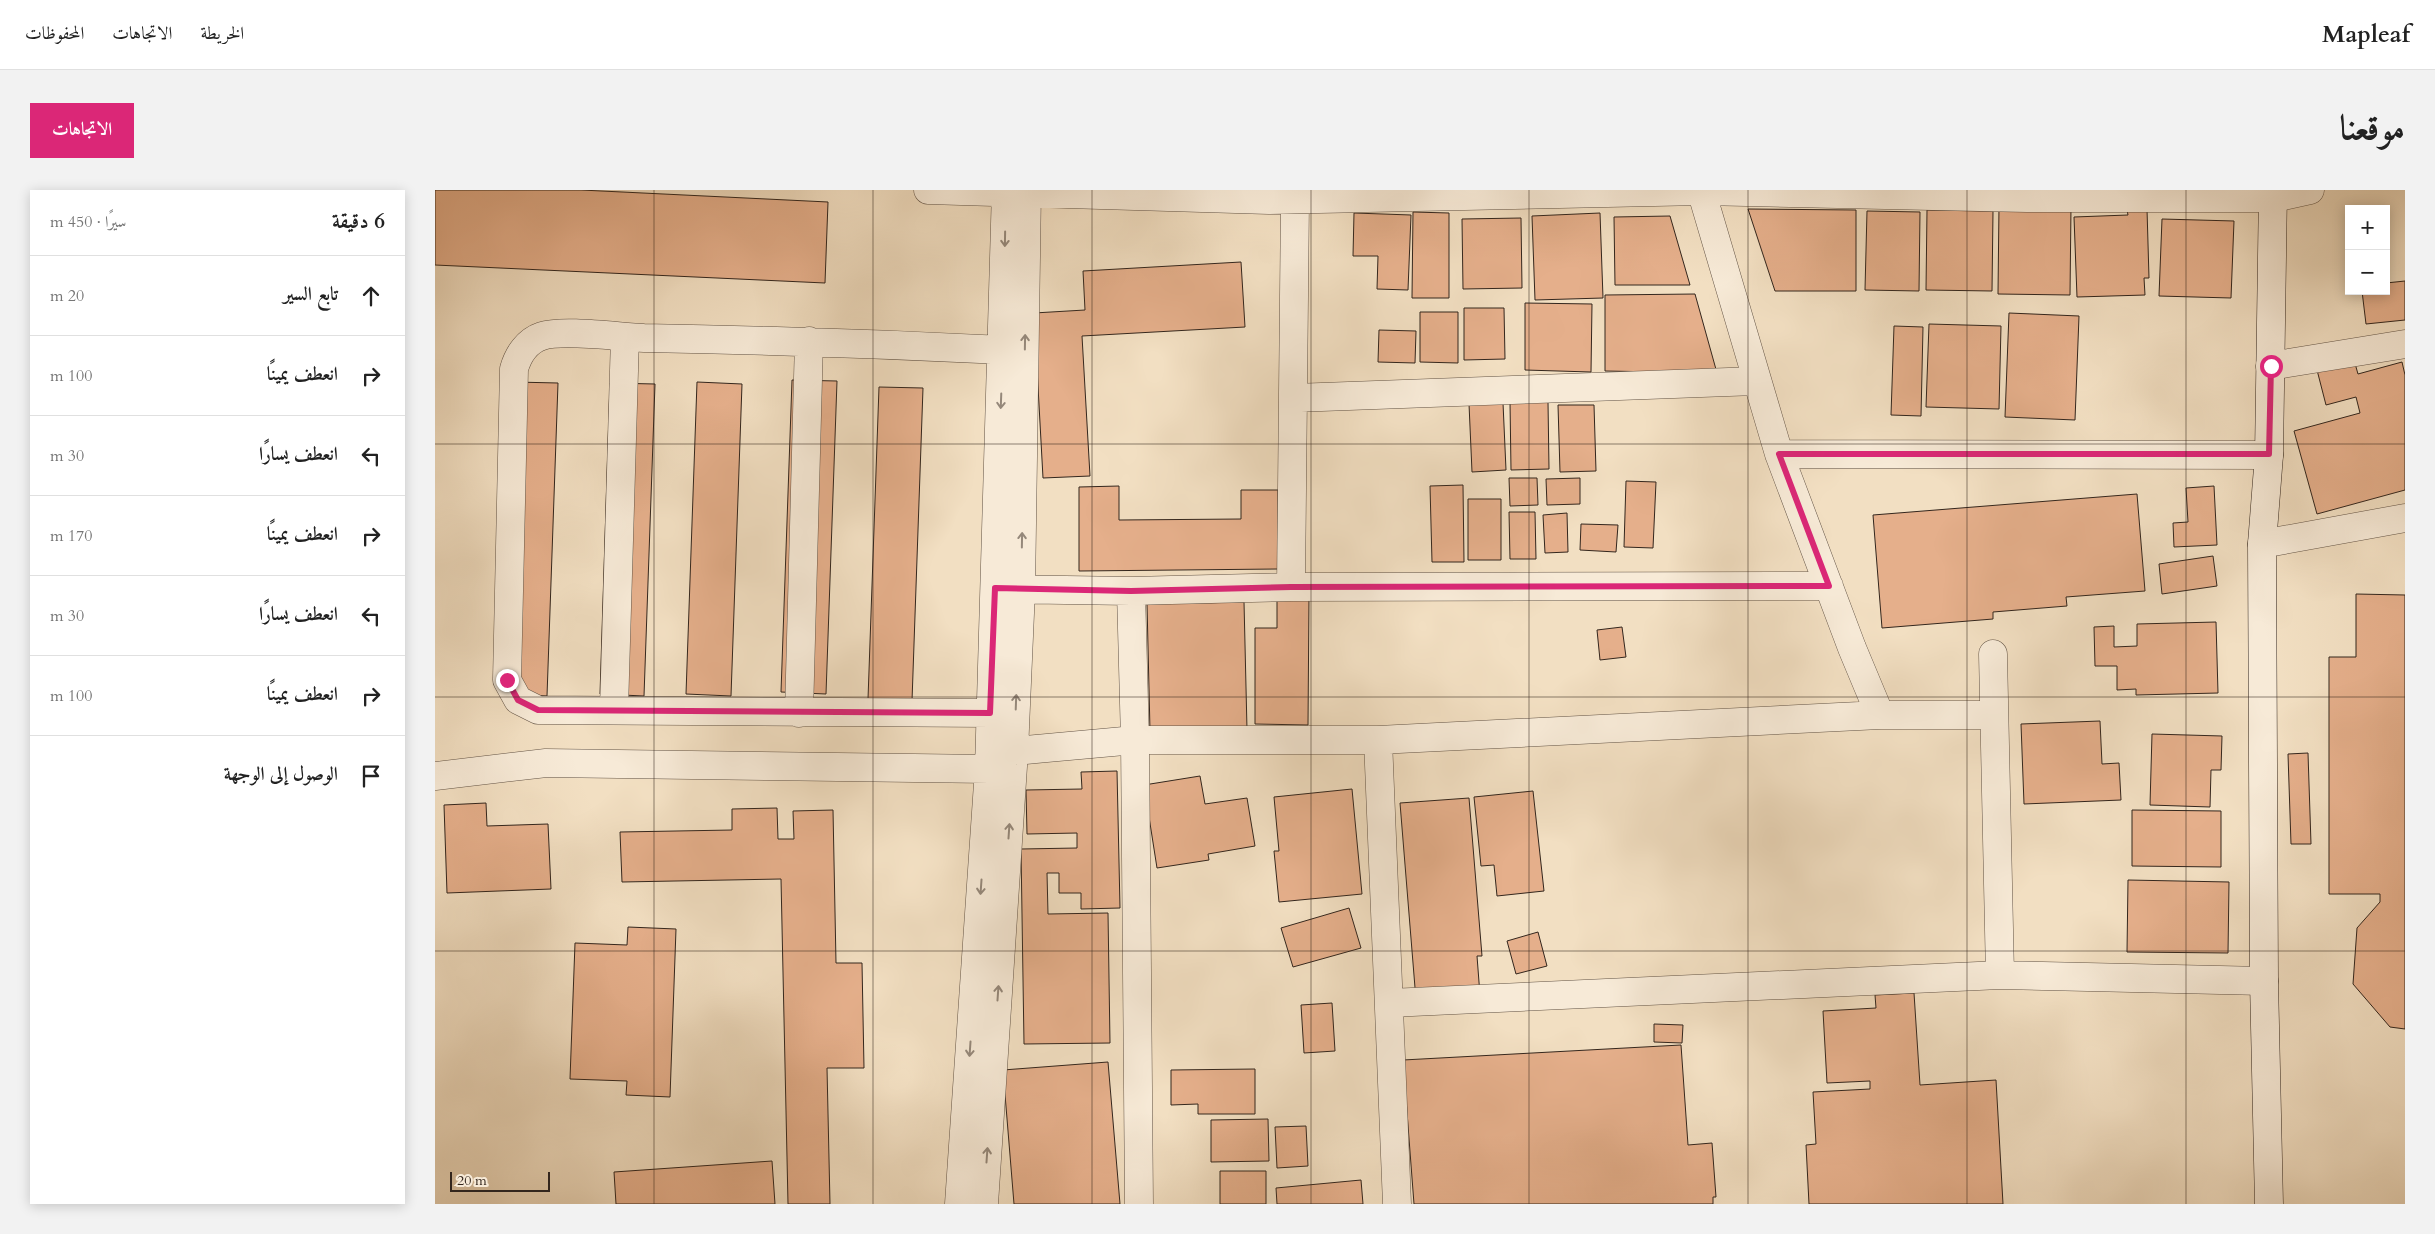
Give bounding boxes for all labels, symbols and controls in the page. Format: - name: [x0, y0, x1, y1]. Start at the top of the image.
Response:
- text: Mapleaf: [2322, 18, 2410, 51]
- text: المحفوظات: [25, 21, 84, 46]
- text: الاتجاهات: [112, 21, 172, 46]
- text: الخريطة: [200, 21, 244, 46]
- button: الاتجاهات: [30, 103, 134, 158]
- text: موقعنا: [2340, 104, 2405, 152]
- map controls: [2345, 205, 2390, 295]
- button: +: [2345, 205, 2390, 250]
- text: 6 دقيقة: [332, 207, 385, 236]
- text: سيرًا · 450 m: [50, 211, 126, 233]
- one-way arrow: [1000, 230, 1010, 246]
- button: −: [2345, 250, 2390, 295]
- text: تابع السير: [283, 281, 338, 307]
- icon: ahead: [357, 282, 385, 310]
- text: 20 m: [50, 285, 84, 307]
- one-way arrow: [1020, 335, 1030, 351]
- route start: [2260, 355, 2283, 378]
- text: انعطف يمينًا: [267, 361, 338, 387]
- icon: right: [357, 362, 385, 390]
- text: 100 m: [50, 365, 92, 387]
- one-way arrow: [996, 392, 1006, 409]
- text: انعطف يسارًا: [259, 441, 338, 467]
- icon: left: [357, 442, 385, 470]
- text: 30 m: [50, 445, 84, 467]
- text: انعطف يمينًا: [267, 521, 338, 547]
- icon: right: [357, 522, 385, 550]
- text: 170 m: [50, 525, 92, 547]
- one-way arrow: [1017, 532, 1027, 548]
- text: انعطف يسارًا: [259, 601, 338, 627]
- icon: left: [357, 602, 385, 630]
- text: 30 m: [50, 605, 84, 627]
- route end: [496, 669, 519, 692]
- text: انعطف يمينًا: [267, 681, 338, 707]
- icon: right: [357, 682, 385, 710]
- text: 100 m: [50, 685, 92, 707]
- one-way arrow: [1012, 694, 1021, 710]
- text: الوصول إلى الوجهة: [224, 761, 338, 787]
- icon: arrive: [357, 762, 385, 790]
- one-way arrow: [1004, 823, 1013, 839]
- one-way arrow: [976, 879, 985, 895]
- one-way arrow: [993, 985, 1002, 1001]
- one-way arrow: [965, 1041, 974, 1057]
- one-way arrow: [982, 1148, 991, 1164]
- scale bar: [450, 1169, 550, 1192]
- text: 20 m: [457, 1171, 487, 1190]

